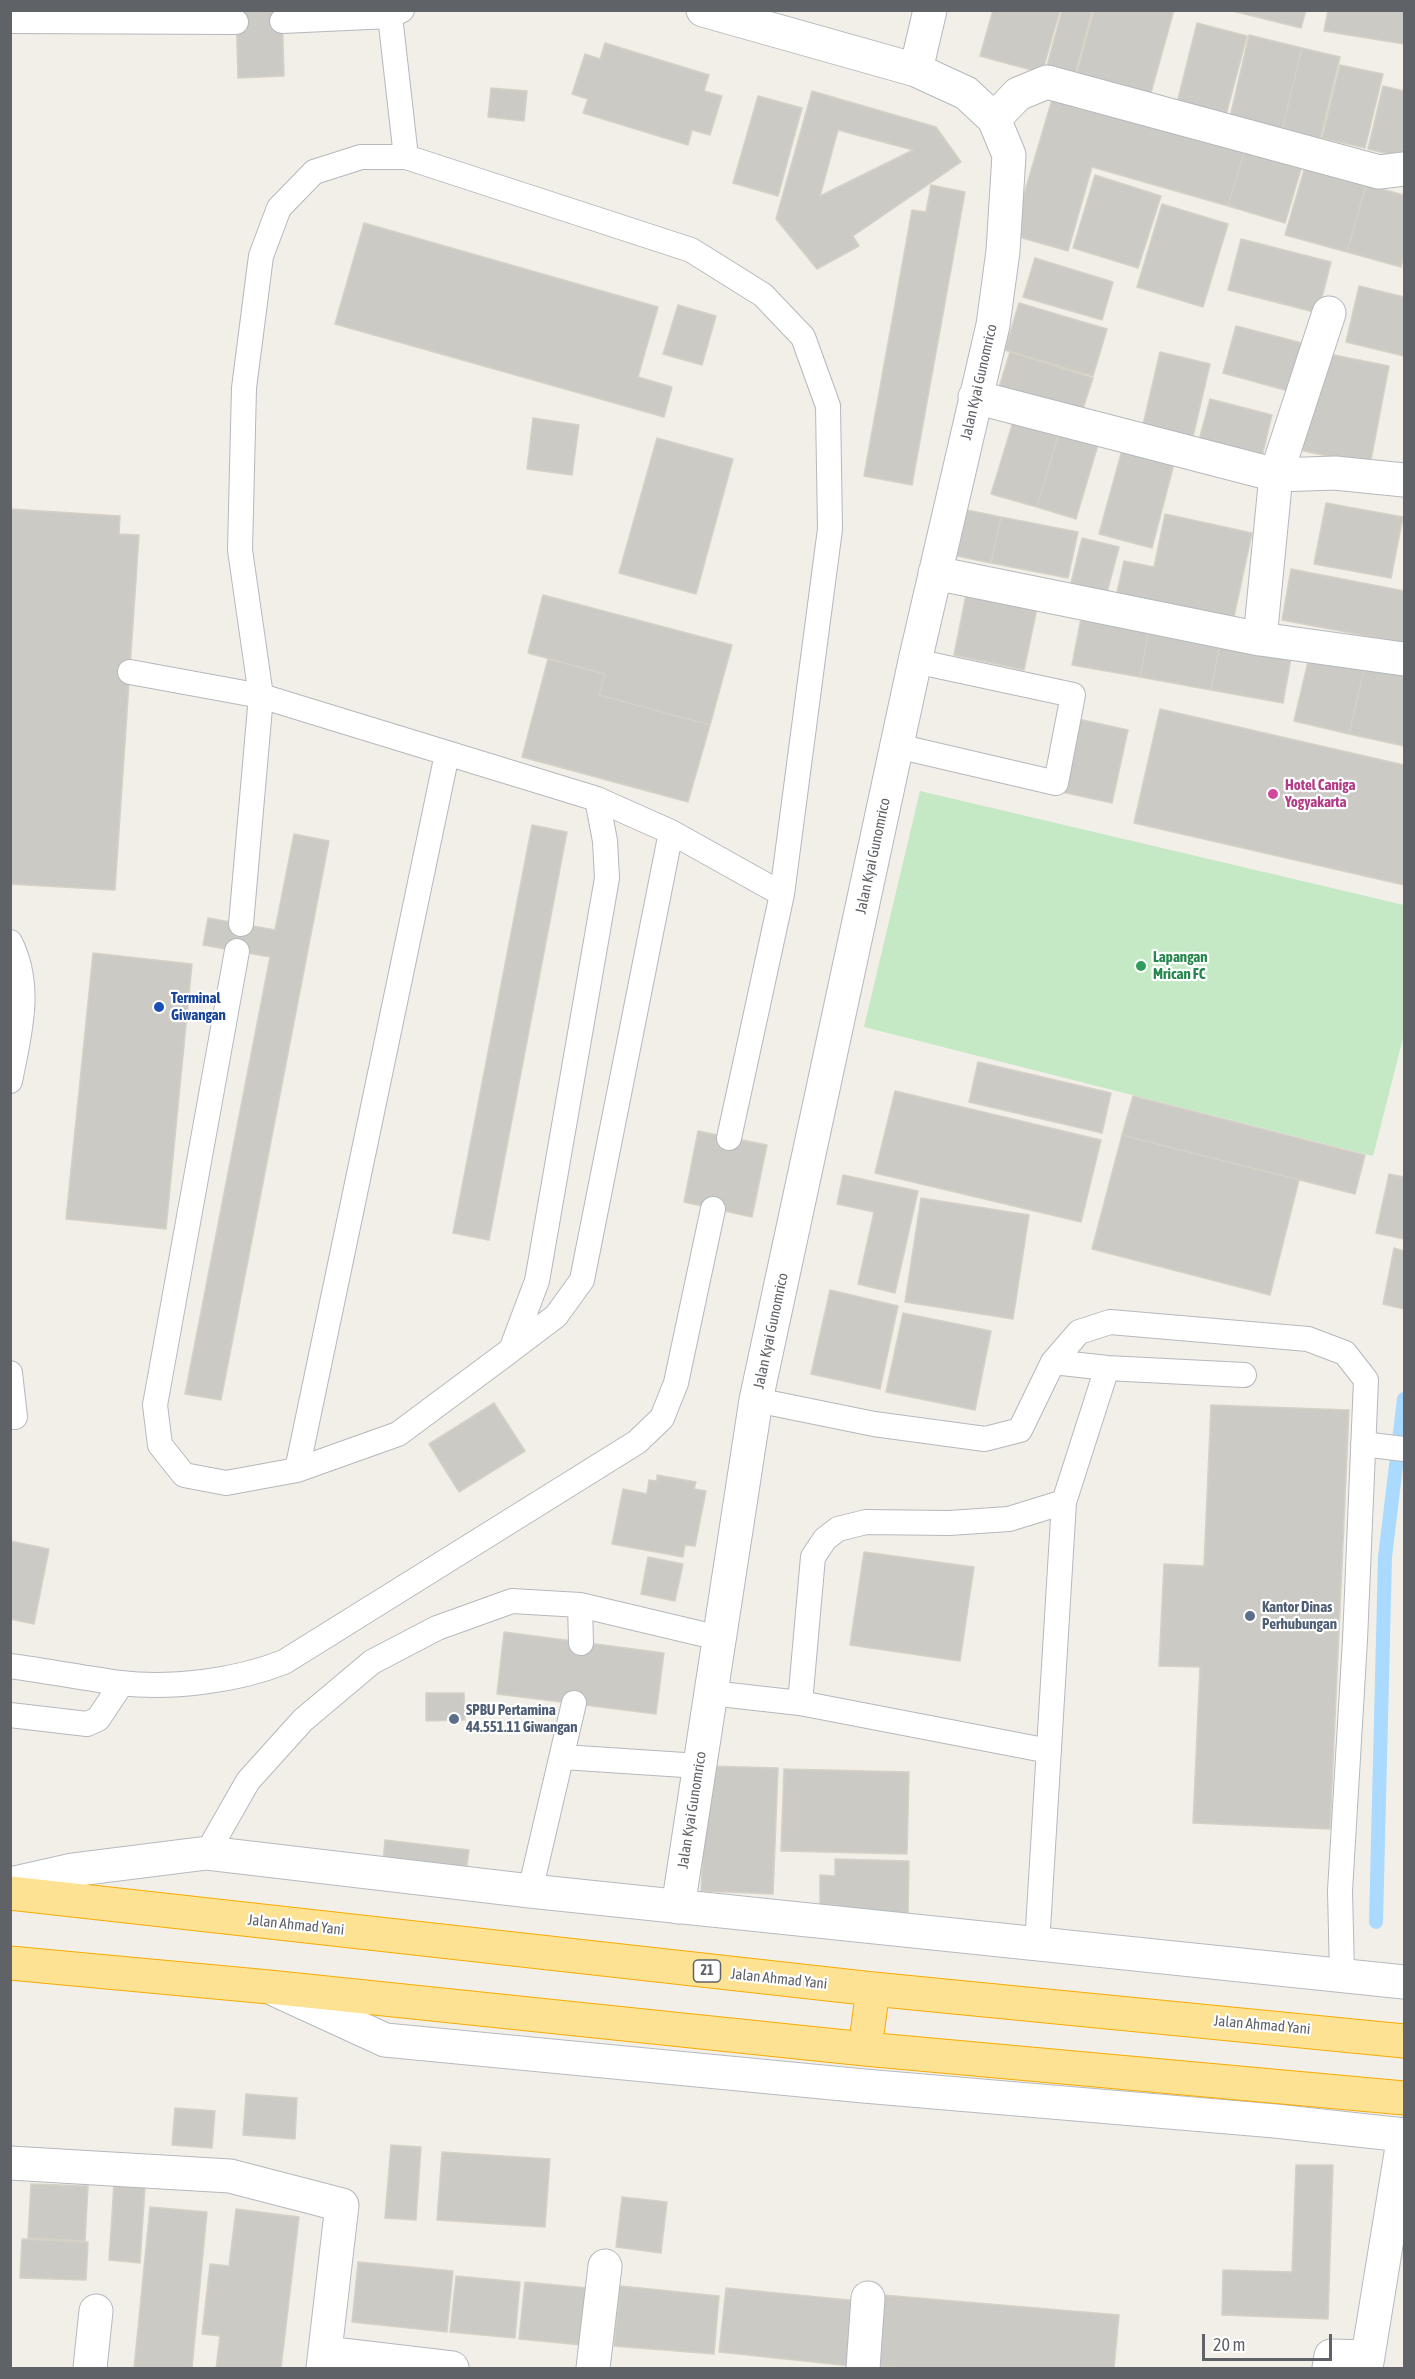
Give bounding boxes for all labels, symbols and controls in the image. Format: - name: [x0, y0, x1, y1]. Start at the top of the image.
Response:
- street label: Jalan Kyai Gunomrico: [957, 322, 1001, 442]
- place label: Hotel Caniga Yogyakarta: [1285, 776, 1355, 811]
- marker: Hotel Caniga Yogyakarta: [1266, 787, 1280, 801]
- street label: Jalan Kyai Gunomrico: [852, 796, 894, 916]
- place label: Lapangan Mrican FC: [1153, 948, 1208, 983]
- marker: Lapangan Mrican FC: [1134, 959, 1148, 973]
- place label: Terminal Giwangan: [171, 989, 226, 1024]
- marker: Terminal Giwangan: [152, 1000, 166, 1014]
- street label: Jalan Kyai Gunomrico: [750, 1271, 792, 1391]
- place label: Kantor Dinas Perhubungan: [1262, 1598, 1337, 1633]
- marker: Kantor Dinas Perhubungan: [1243, 1609, 1257, 1623]
- place label: SPBU Pertamina 44.551.11 Giwangan: [466, 1701, 578, 1736]
- marker: SPBU Pertamina 44.551.11 Giwangan: [447, 1712, 461, 1726]
- street label: Jalan Kyai Gunomrico: [674, 1750, 710, 1870]
- street label: Jalan Ahmad Yani: [247, 1911, 345, 1939]
- road number: 21: [694, 1960, 720, 1982]
- street label: Jalan Ahmad Yani: [730, 1965, 828, 1993]
- street label: Jalan Ahmad Yani: [1213, 2012, 1311, 2038]
- scale bar: [1205, 2322, 1336, 2360]
- text: 20 m: [1213, 2334, 1245, 2355]

